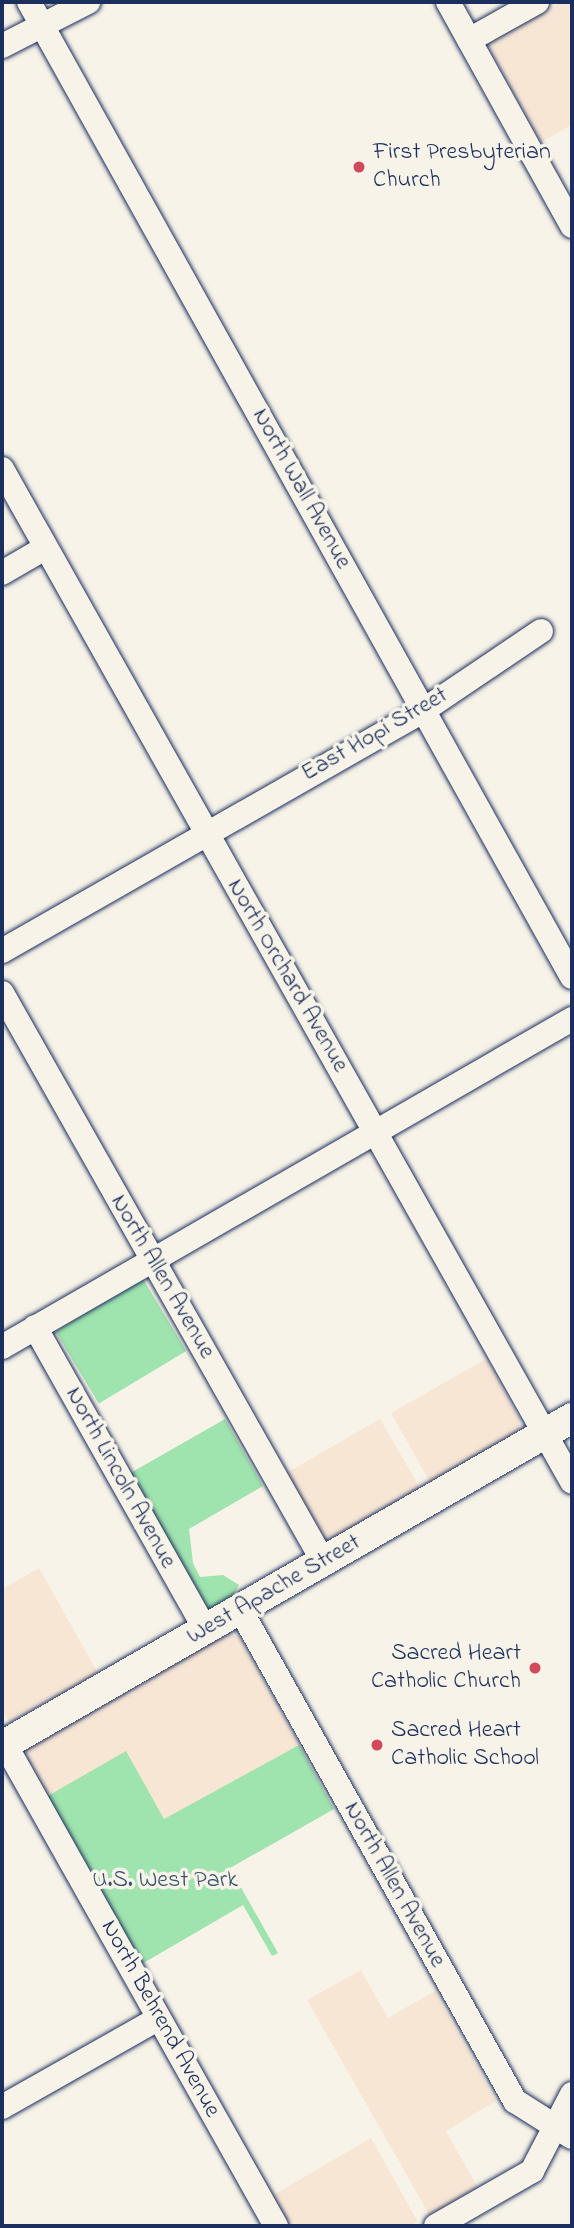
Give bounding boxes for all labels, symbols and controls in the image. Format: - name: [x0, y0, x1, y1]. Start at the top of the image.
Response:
- place label: First Presbyterian Church: [373, 139, 551, 195]
- marker: First Presbyterian Church: [351, 159, 367, 175]
- street label: North Wall Avenue: [245, 404, 357, 574]
- street label: East Hopi Street: [297, 682, 453, 788]
- street label: North Orchard Avenue: [220, 874, 354, 1078]
- street label: North Allen Avenue: [103, 1190, 221, 1364]
- street label: North Lincoln Avenue: [58, 1382, 182, 1574]
- street label: West Apache Street: [182, 1529, 366, 1651]
- place label: Sacred Heart Catholic Church: [371, 1640, 521, 1696]
- marker: Sacred Heart Catholic Church: [527, 1660, 543, 1676]
- place label: Sacred Heart Catholic School: [391, 1717, 539, 1773]
- marker: Sacred Heart Catholic School: [369, 1737, 385, 1753]
- street label: North Allen Avenue: [337, 1797, 451, 1973]
- park label: U.S. West Park: [92, 1867, 238, 1895]
- street label: North Behrend Avenue: [94, 1915, 226, 2123]

